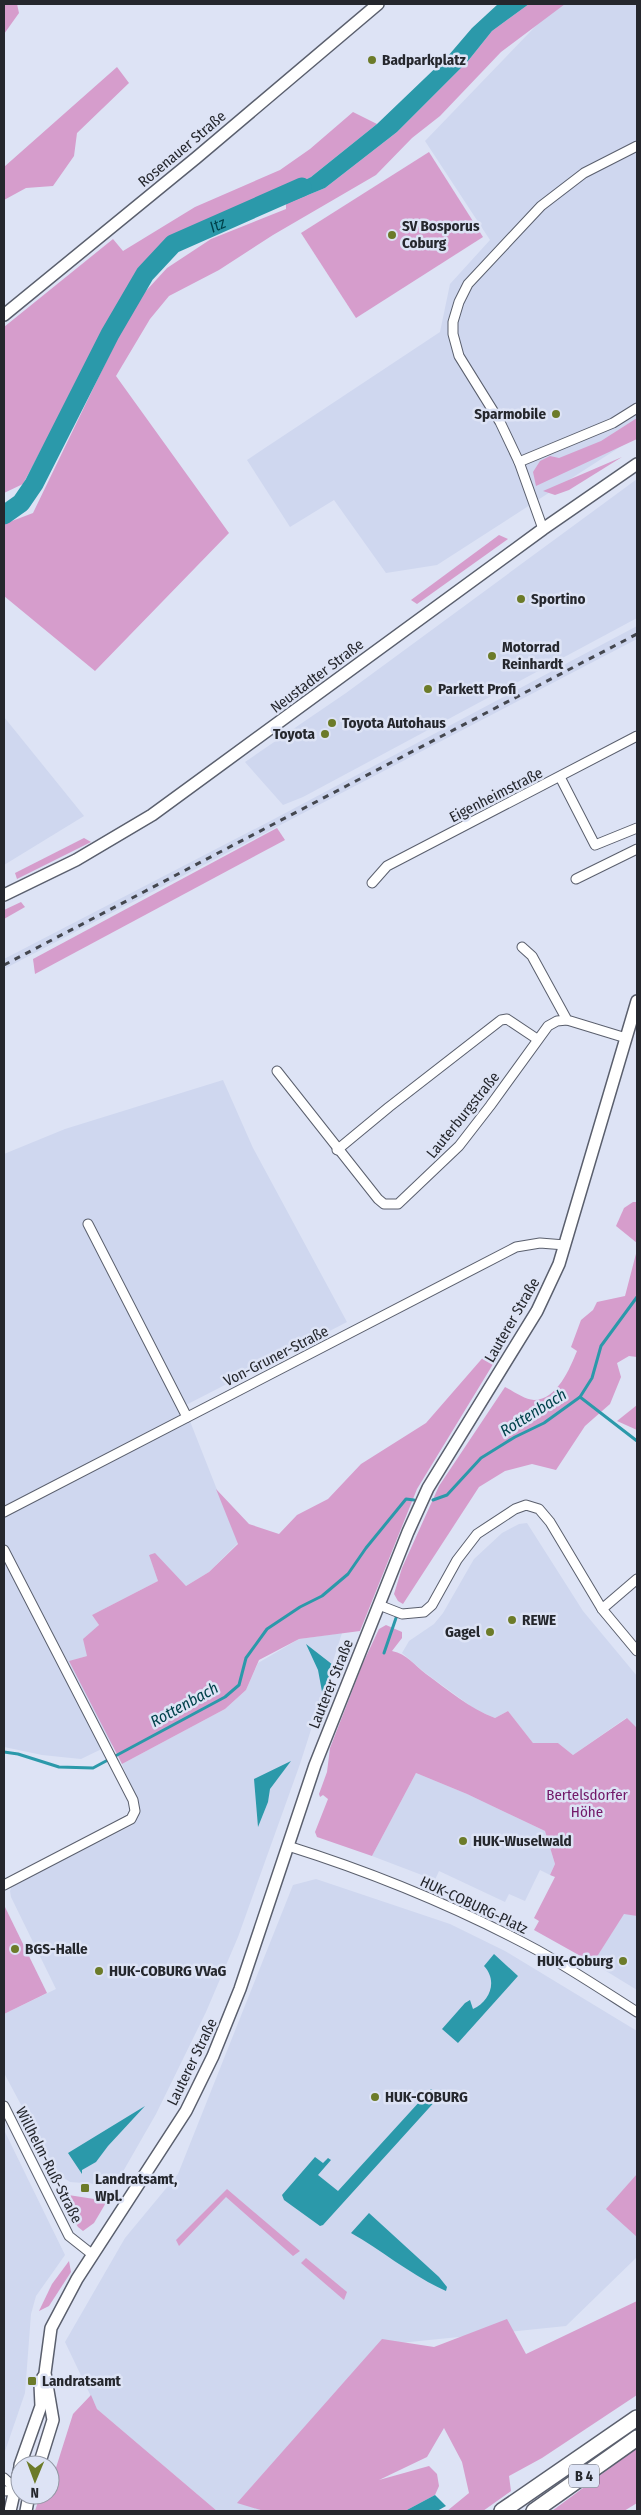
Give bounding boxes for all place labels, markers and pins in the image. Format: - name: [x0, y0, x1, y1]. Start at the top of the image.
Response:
- place label: Badparkplatz: [382, 51, 467, 69]
- marker: Badparkplatz: [366, 54, 378, 66]
- place label: SV Bosporus Coburg: [402, 217, 480, 252]
- marker: SV Bosporus Coburg: [386, 229, 398, 241]
- place label: Sparmobile: [474, 405, 546, 423]
- marker: Sparmobile: [550, 408, 562, 420]
- place label: Sportino: [531, 590, 585, 608]
- marker: Sportino: [515, 593, 527, 605]
- place label: Motorrad Reinhardt: [502, 638, 564, 673]
- marker: Motorrad Reinhardt: [486, 650, 498, 662]
- place label: Parkett Profi: [438, 680, 516, 698]
- marker: Parkett Profi: [422, 683, 434, 695]
- place label: Toyota Autohaus: [342, 714, 446, 732]
- marker: Toyota Autohaus: [326, 717, 338, 729]
- place label: Toyota: [273, 725, 316, 743]
- marker: Toyota: [319, 728, 331, 740]
- place label: REWE: [522, 1611, 556, 1629]
- marker: REWE: [506, 1614, 518, 1626]
- place label: Gagel: [445, 1623, 481, 1641]
- marker: Gagel: [484, 1626, 496, 1638]
- place label: HUK-Wuselwald: [473, 1832, 572, 1850]
- marker: HUK-Wuselwald: [457, 1835, 469, 1847]
- place label: BGS-Halle: [25, 1940, 88, 1958]
- marker: BGS-Halle: [9, 1943, 21, 1955]
- place label: HUK-Coburg: [537, 1952, 614, 1970]
- marker: HUK-Coburg: [617, 1955, 629, 1967]
- place label: HUK-COBURG VVaG: [109, 1962, 227, 1980]
- marker: HUK-COBURG VVaG: [93, 1965, 105, 1977]
- place label: HUK-COBURG: [385, 2088, 468, 2106]
- marker: HUK-COBURG: [369, 2091, 381, 2103]
- place label: Landratsamt, Wpl.: [95, 2170, 177, 2205]
- marker: Landratsamt, Wpl.: [79, 2182, 91, 2194]
- place label: Landratsamt: [42, 2372, 122, 2390]
- marker: Landratsamt: [26, 2375, 38, 2387]

